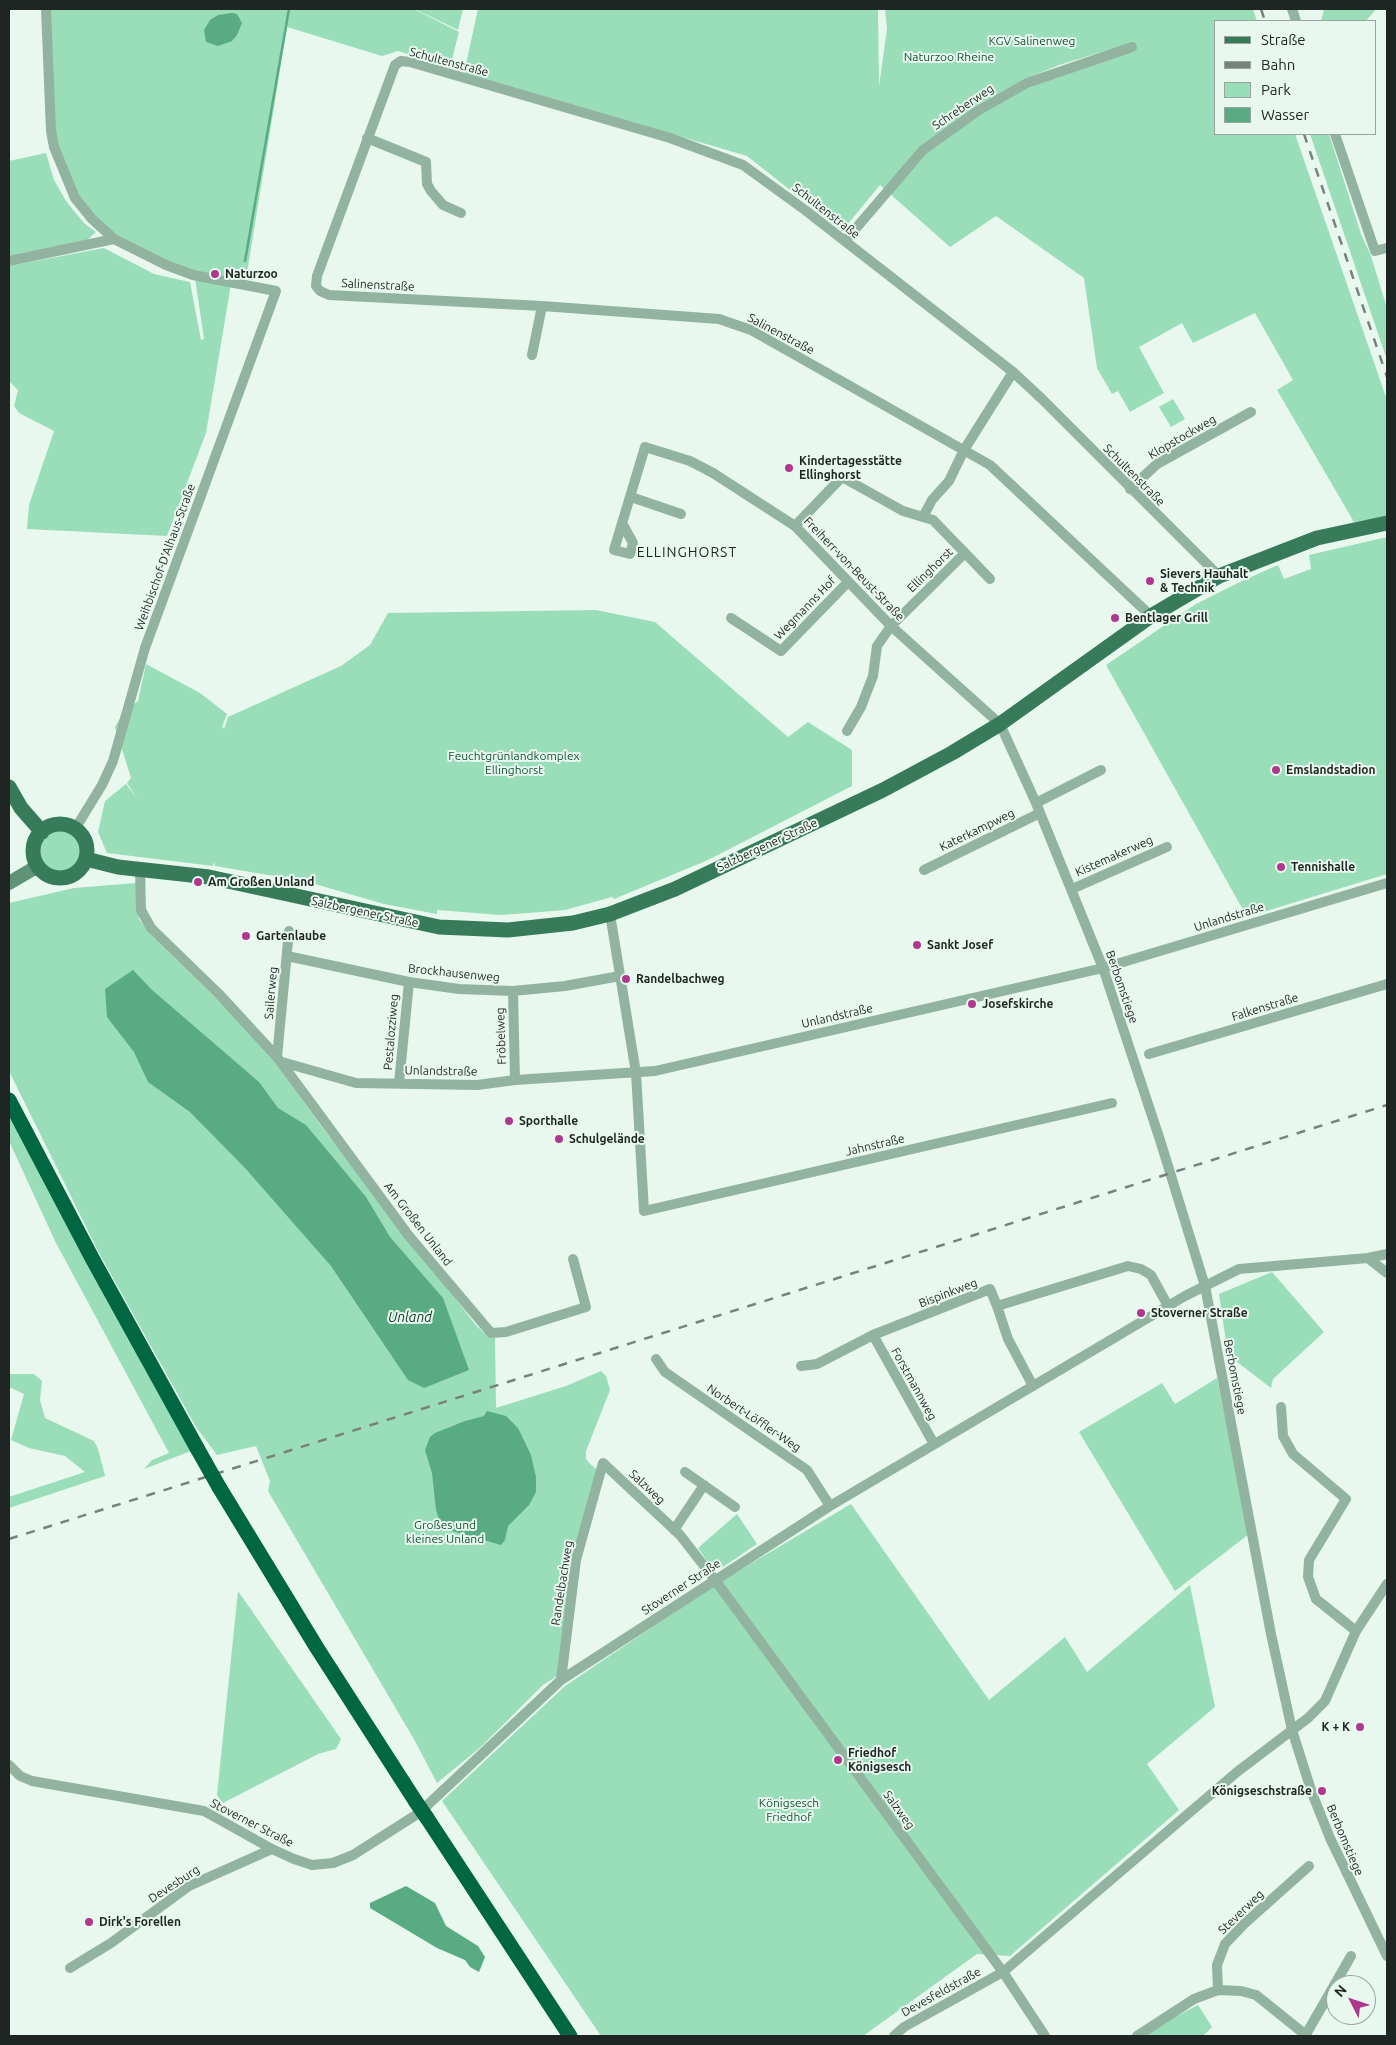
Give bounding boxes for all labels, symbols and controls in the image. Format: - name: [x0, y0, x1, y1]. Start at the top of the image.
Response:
- legend: [1214, 20, 1376, 135]
- text: Straße: [1261, 31, 1305, 48]
- park label: KGV Salinenweg: [989, 34, 1075, 48]
- street label: Schultenstraße: [408, 45, 490, 79]
- park label: Naturzoo Rheine: [904, 50, 994, 64]
- text: Bahn: [1261, 56, 1295, 73]
- street label: Schreberweg: [929, 81, 997, 133]
- text: Park: [1261, 81, 1291, 98]
- text: Wasser: [1261, 106, 1309, 123]
- street label: Schultenstraße: [790, 180, 862, 242]
- place label: Naturzoo: [225, 267, 278, 281]
- marker: Naturzoo: [209, 268, 221, 280]
- street label: Salinenstraße: [341, 276, 415, 294]
- street label: Salinenstraße: [745, 310, 817, 358]
- street label: Klopstockweg: [1146, 412, 1218, 462]
- street label: Schultenstraße: [1100, 441, 1168, 509]
- place label: Kindertagesstätte Ellinghorst: [799, 454, 902, 482]
- marker: Kindertagesstätte Ellinghorst: [783, 462, 795, 474]
- street label: Weihbischof-D'Alhaus-Straße: [132, 482, 198, 632]
- street label: Freiherr-von-Beust-Straße: [801, 514, 907, 624]
- district label: ELLINGHORST: [635, 544, 739, 560]
- street label: Ellinghorst: [904, 545, 956, 595]
- place label: Sievers Hauhalt & Technik: [1160, 567, 1248, 595]
- street label: Wegmanns Hof: [771, 573, 839, 643]
- marker: Sievers Hauhalt & Technik: [1144, 575, 1156, 587]
- place label: Bentlager Grill: [1125, 611, 1208, 625]
- marker: Bentlager Grill: [1109, 612, 1121, 624]
- park label: Feuchtgrünlandkomplex Ellinghorst: [448, 749, 580, 777]
- place label: Emslandstadion: [1286, 763, 1376, 777]
- marker: Emslandstadion: [1270, 764, 1282, 776]
- street label: Katerkampweg: [937, 806, 1017, 854]
- street label: Salzbergener Straße: [714, 815, 820, 875]
- street label: Kistemakerweg: [1073, 832, 1155, 880]
- place label: Tennishalle: [1291, 860, 1355, 874]
- marker: Tennishalle: [1275, 861, 1287, 873]
- place label: Am Großen Unland: [208, 875, 314, 889]
- marker: Am Großen Unland: [192, 876, 204, 888]
- street label: Salzbergener Straße: [310, 894, 420, 930]
- street label: Unlandstraße: [1192, 899, 1266, 935]
- place label: Gartenlaube: [256, 929, 326, 943]
- marker: Gartenlaube: [240, 930, 252, 942]
- place label: Sankt Josef: [927, 938, 993, 952]
- marker: Sankt Josef: [911, 939, 923, 951]
- street label: Berbomstiege: [1103, 949, 1141, 1025]
- street label: Brockhausenweg: [407, 961, 501, 985]
- street label: Sailerweg: [262, 966, 280, 1020]
- place label: Randelbachweg: [636, 972, 725, 986]
- marker: Randelbachweg: [620, 973, 632, 985]
- street label: Falkenstraße: [1230, 990, 1300, 1024]
- street label: Pestalozziweg: [380, 993, 402, 1071]
- place label: Josefskirche: [982, 997, 1053, 1011]
- marker: Josefskirche: [966, 998, 978, 1010]
- street label: Unlandstraße: [800, 1001, 874, 1031]
- street label: Fröbelweg: [493, 1007, 509, 1065]
- street label: Unlandstraße: [405, 1063, 477, 1079]
- place label: Sporthalle: [519, 1114, 578, 1128]
- marker: Sporthalle: [503, 1115, 515, 1127]
- street label: Jahnstraße: [844, 1131, 906, 1159]
- place label: Schulgelände: [569, 1132, 645, 1146]
- marker: Schulgelände: [553, 1133, 565, 1145]
- street label: Am Großen Unland: [381, 1179, 455, 1269]
- street label: Bispinkweg: [917, 1275, 979, 1311]
- place label: Stoverner Straße: [1151, 1306, 1248, 1320]
- marker: Stoverner Straße: [1135, 1307, 1147, 1319]
- water label: Unland: [388, 1309, 432, 1325]
- street label: Berbomstiege: [1221, 1338, 1249, 1416]
- street label: Forstmannweg: [888, 1345, 940, 1423]
- street label: Norbert-Löffler-Weg: [704, 1381, 804, 1455]
- street label: Salzweg: [626, 1467, 668, 1507]
- park label: Großes und kleines Unland: [406, 1518, 484, 1546]
- street label: Randelbachweg: [548, 1540, 576, 1626]
- street label: Stoverner Straße: [639, 1556, 723, 1618]
- place label: K + K: [1322, 1720, 1350, 1734]
- marker: K + K: [1354, 1721, 1366, 1733]
- place label: Friedhof Königsesch: [848, 1746, 911, 1774]
- marker: Friedhof Königsesch: [832, 1754, 844, 1766]
- place label: Königseschstraße: [1212, 1784, 1312, 1798]
- marker: Königseschstraße: [1316, 1785, 1328, 1797]
- street label: Salzweg: [880, 1788, 918, 1832]
- street label: Stoverner Straße: [208, 1796, 296, 1850]
- park label: Königsesch Friedhof: [759, 1796, 819, 1824]
- street label: Berbomstiege: [1323, 1802, 1367, 1878]
- street label: Devesburg: [146, 1862, 202, 1906]
- street label: Steverweg: [1215, 1887, 1267, 1937]
- place label: Dirk's Forellen: [99, 1915, 181, 1929]
- marker: Dirk's Forellen: [83, 1916, 95, 1928]
- street label: Devesfeldstraße: [899, 1964, 983, 2020]
- north arrow: [1326, 1975, 1376, 2025]
- text: N: [1331, 1982, 1350, 2000]

